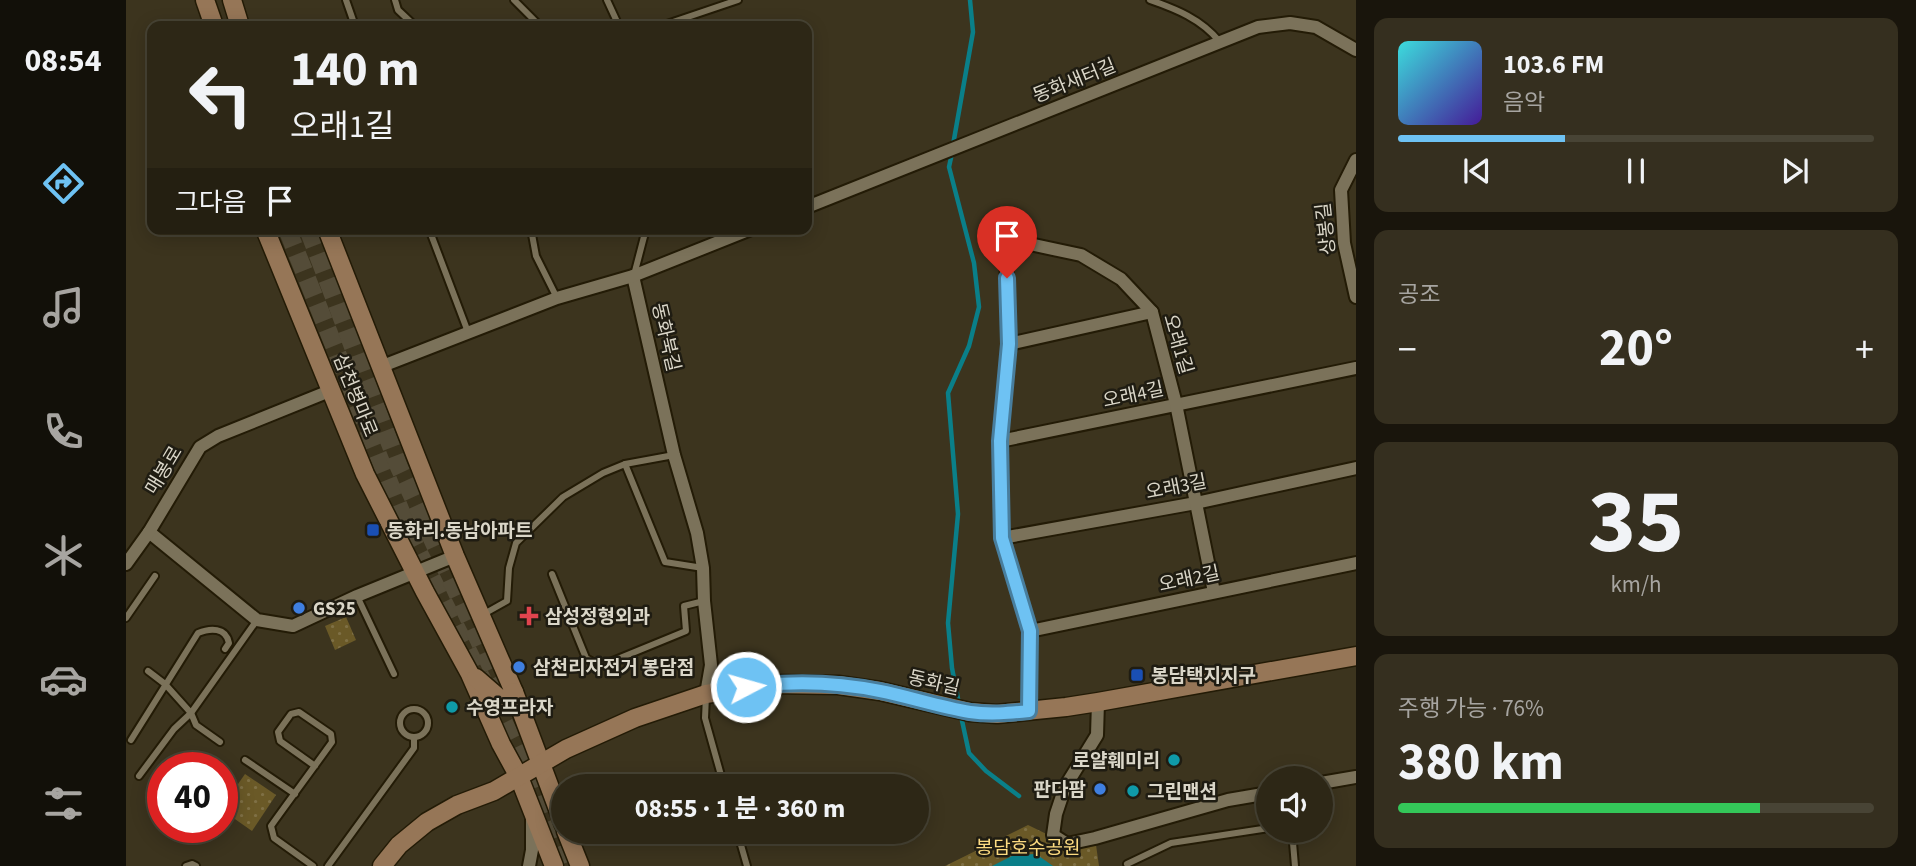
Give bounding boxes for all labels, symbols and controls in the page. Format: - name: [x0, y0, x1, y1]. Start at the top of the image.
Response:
- text: 140 m: [290, 35, 419, 105]
- text: 08:54: [24, 38, 102, 84]
- text: 103.6 FM: [1503, 46, 1604, 83]
- icon: left: [175, 49, 266, 140]
- street label: 동화새터길: [1029, 53, 1120, 110]
- text: 음악: [1503, 86, 1545, 119]
- text: 오래1길: [290, 104, 394, 150]
- icon: previous: [1458, 152, 1496, 190]
- icon: pause: [1617, 152, 1655, 190]
- icon: next: [1776, 152, 1814, 190]
- icon: directions: [39, 159, 88, 208]
- icon: arrive: [261, 182, 299, 220]
- text: 그다음: [175, 184, 247, 221]
- street label: 상봉길: [1310, 201, 1343, 256]
- pin: [977, 206, 1037, 278]
- icon: arrive: [988, 217, 1026, 255]
- text: 공조: [1398, 278, 1440, 311]
- icon: music: [39, 283, 88, 332]
- street label: 동화북길: [645, 300, 687, 374]
- street label: 오래1길: [1156, 311, 1199, 378]
- text: 20°: [1599, 312, 1673, 386]
- text: −: [1398, 323, 1417, 377]
- text: +: [1855, 323, 1874, 377]
- street label: 삼천병마로: [326, 350, 383, 441]
- street label: 오래4길: [1100, 376, 1166, 415]
- icon: phone: [39, 407, 88, 456]
- street label: 매봉로: [139, 441, 189, 500]
- text: 35: [1588, 458, 1684, 587]
- street label: 오래3길: [1143, 468, 1209, 507]
- place label: 동화리.동남아파트: [387, 518, 533, 545]
- marker: 동화리.동남아파트: [365, 522, 381, 538]
- icon: climate: [39, 531, 88, 580]
- street label: 오래2길: [1156, 560, 1222, 599]
- text: km/h: [1610, 568, 1662, 601]
- place label: GS25: [313, 596, 356, 623]
- marker: GS25: [291, 600, 307, 616]
- place label: 삼성정형외과: [545, 604, 650, 631]
- marker: 삼성정형외과: [519, 606, 539, 626]
- position arrow: [709, 650, 783, 724]
- icon: car: [39, 655, 88, 704]
- place label: 삼천리자전거 봉담점: [533, 655, 694, 682]
- marker: 삼천리자전거 봉담점: [511, 659, 527, 675]
- place label: 봉담택지지구: [1151, 663, 1256, 690]
- street label: 동화길: [905, 664, 962, 703]
- marker: 봉담택지지구: [1129, 667, 1145, 683]
- text: 주행 가능 · 76%: [1398, 692, 1544, 725]
- place label: 수영프라자: [466, 695, 554, 722]
- marker: 수영프라자: [444, 699, 460, 715]
- text: 380 km: [1398, 726, 1564, 800]
- place label: 로얄훼미리: [1073, 748, 1160, 775]
- speed limit sign: 40: [147, 752, 238, 843]
- marker: 로얄훼미리: [1166, 752, 1182, 768]
- map controls: [1256, 766, 1333, 843]
- button: sound: [1256, 766, 1333, 843]
- place label: 판다팜: [1034, 777, 1086, 804]
- icon: filters: [39, 779, 88, 828]
- place label: 그린맨션: [1147, 779, 1217, 806]
- marker: 판다팜: [1092, 781, 1108, 797]
- marker: 그린맨션: [1125, 783, 1141, 799]
- text: 08:55 · 1 분 · 360 m: [635, 790, 845, 827]
- park label: 봉담호수공원: [976, 835, 1080, 862]

